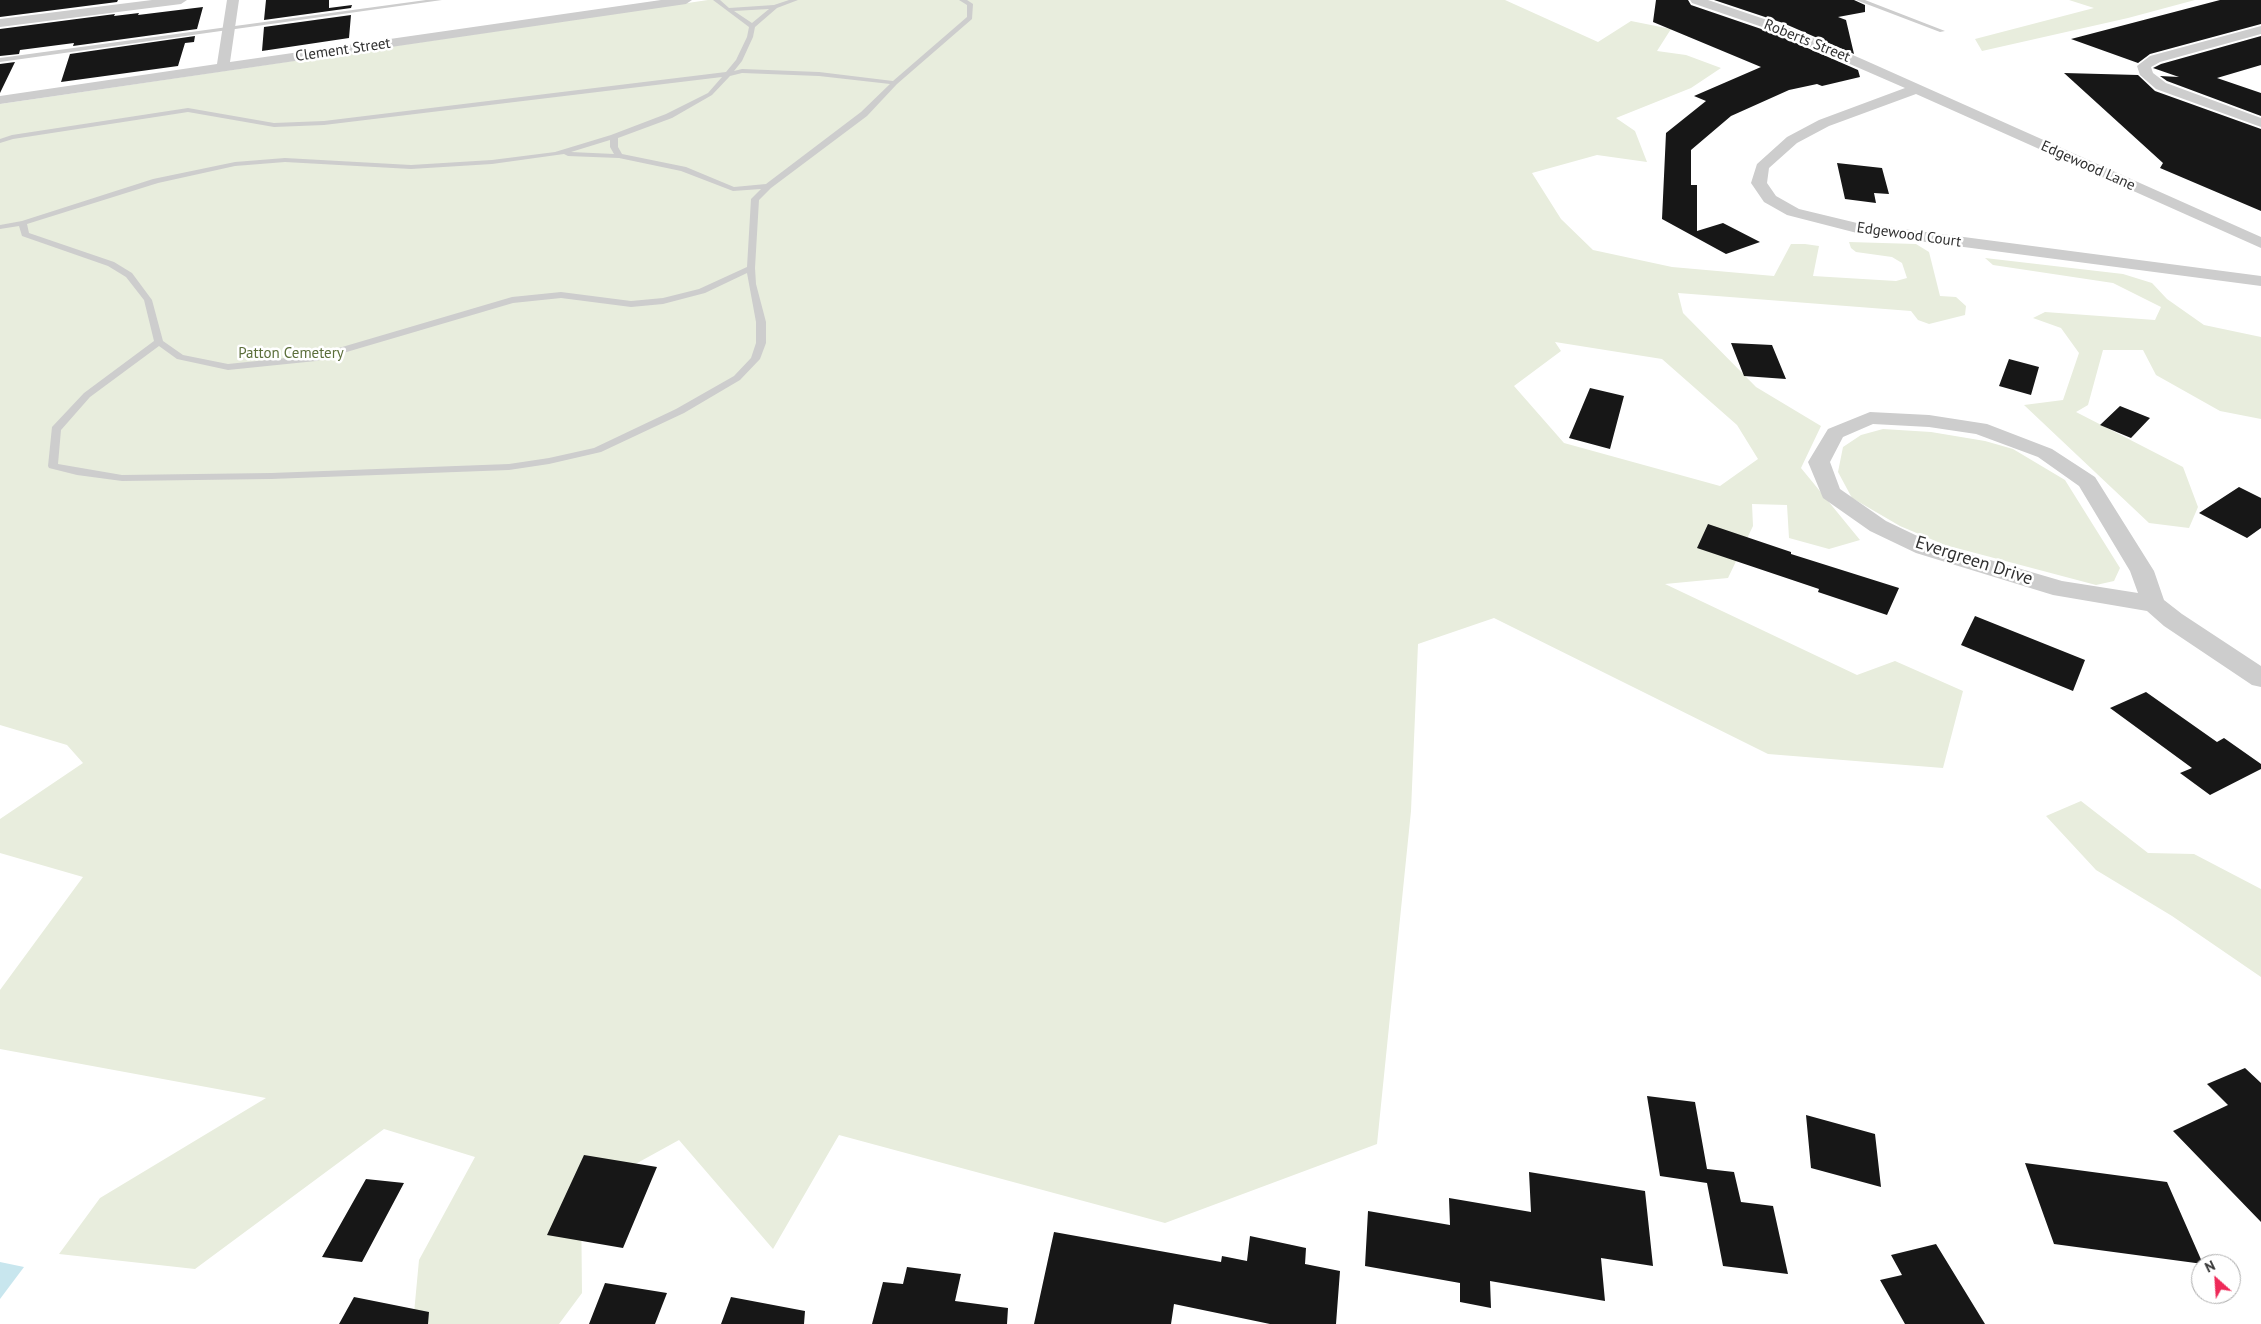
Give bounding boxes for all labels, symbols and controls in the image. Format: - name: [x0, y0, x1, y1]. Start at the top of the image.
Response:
- street label: Roberts Street: [1761, 16, 1853, 66]
- street label: Clement Street: [294, 34, 392, 66]
- street label: Edgewood Lane: [2038, 137, 2138, 195]
- street label: Edgewood Court: [1856, 219, 1962, 251]
- park label: Patton Cemetery: [238, 345, 344, 363]
- street label: Evergreen Drive: [1913, 532, 2035, 590]
- north arrow: [2191, 1254, 2241, 1304]
- text: N: [2202, 1256, 2218, 1277]

